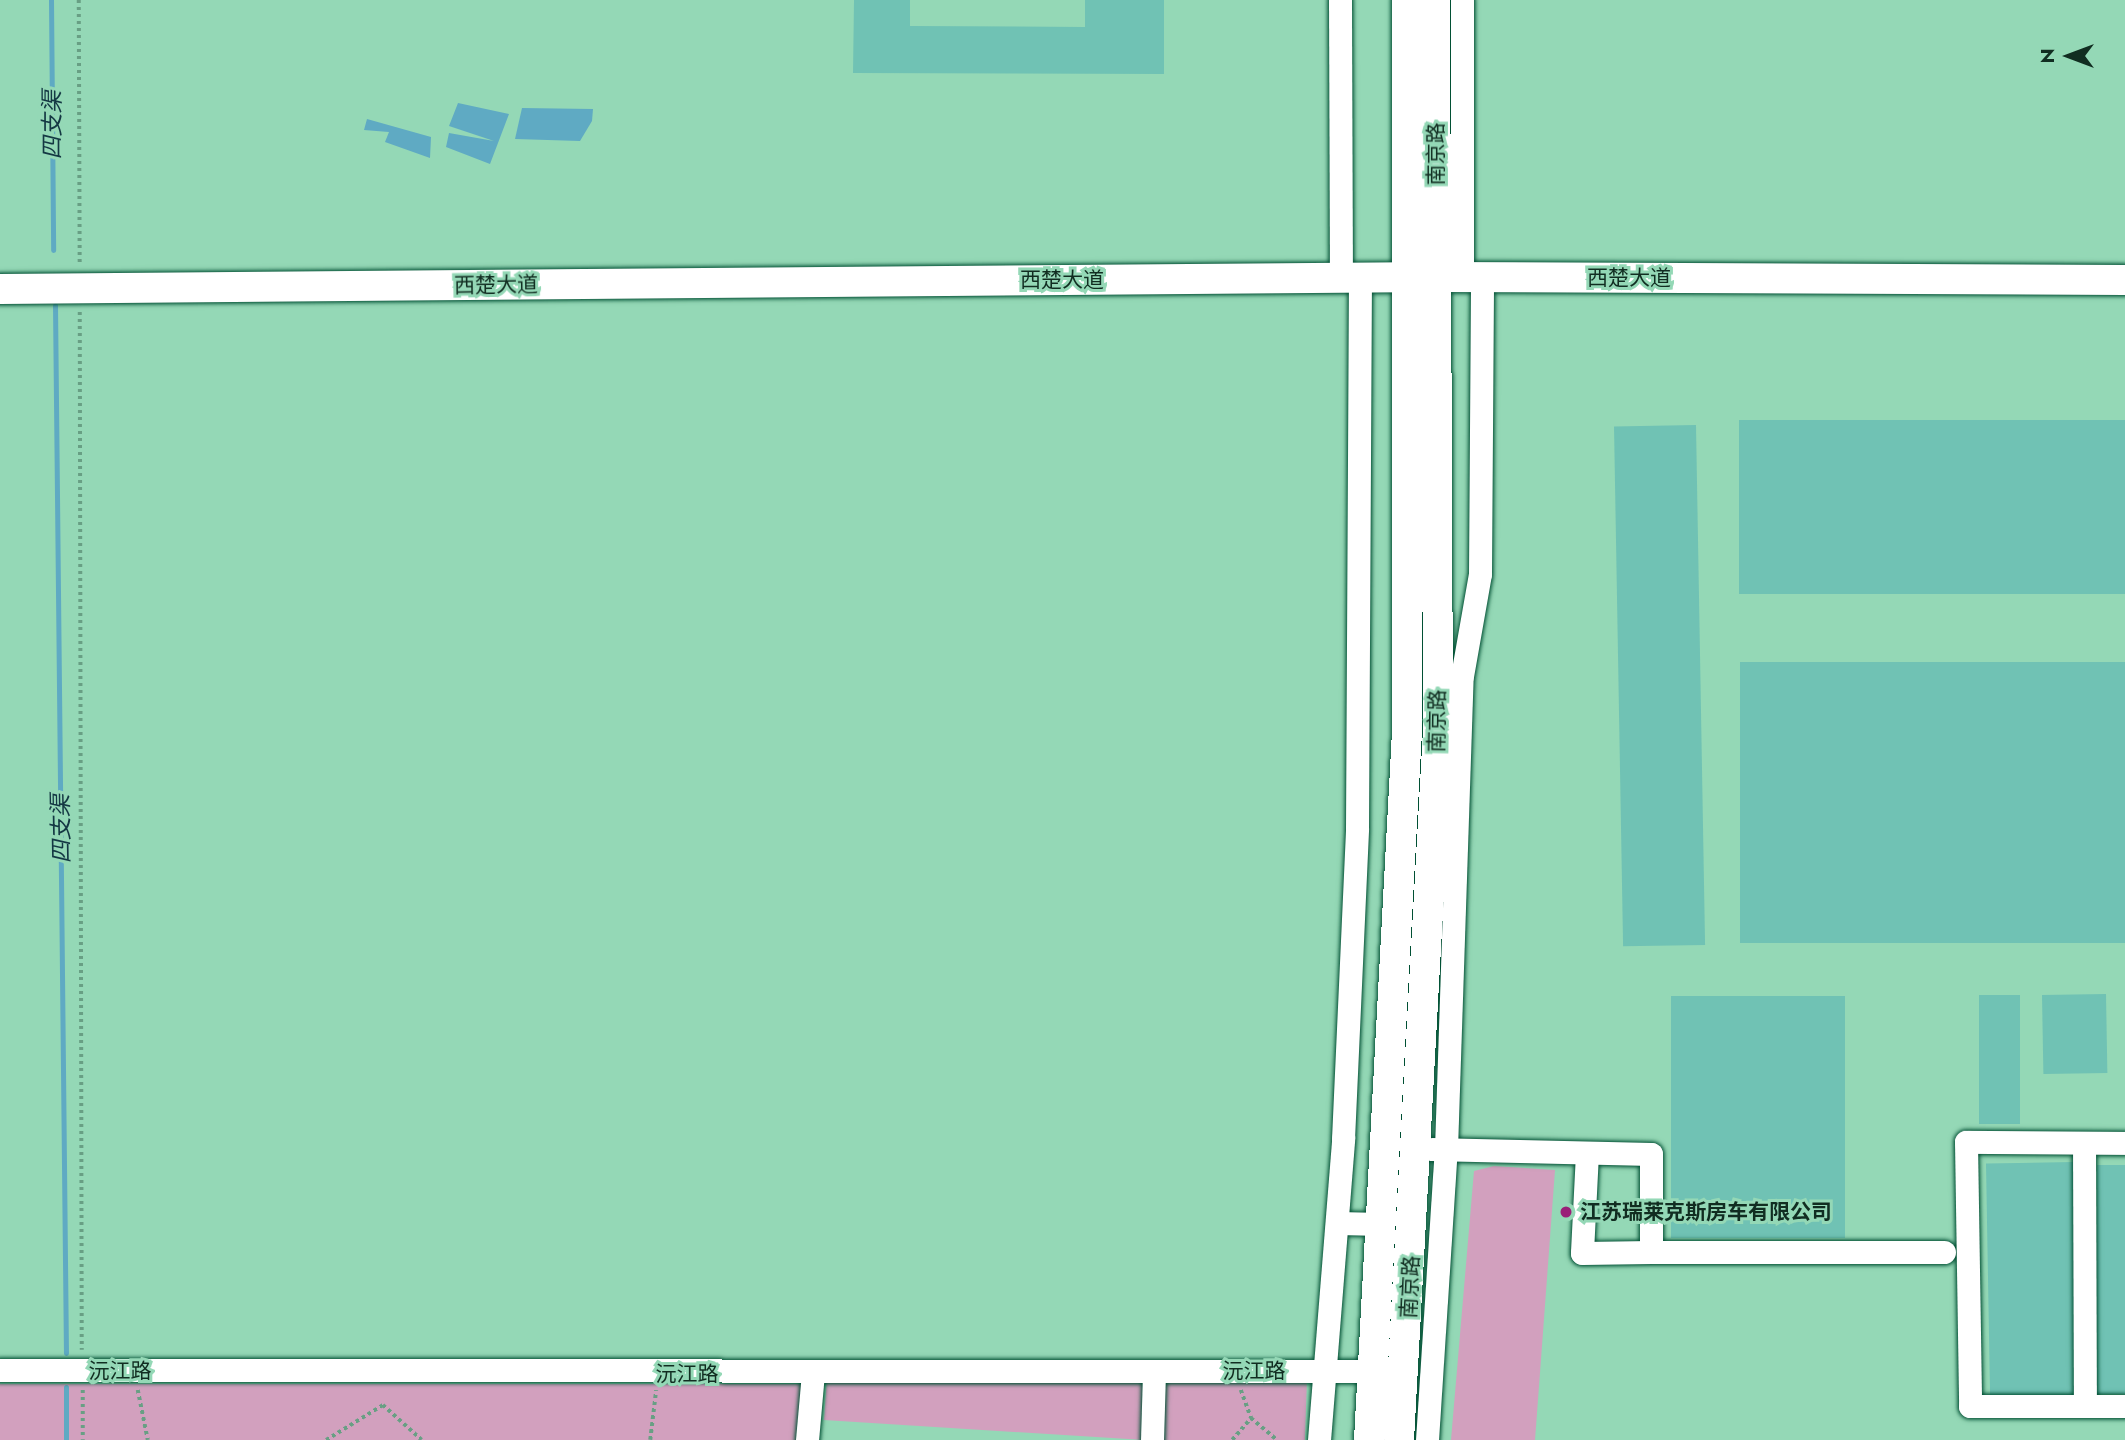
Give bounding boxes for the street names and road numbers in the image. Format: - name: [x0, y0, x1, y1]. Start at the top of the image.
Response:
- street label: 南京路: [1423, 123, 1449, 185]
- street label: 西楚大道: [1587, 265, 1671, 291]
- street label: 西楚大道: [1020, 267, 1104, 293]
- street label: 西楚大道: [454, 272, 538, 298]
- street label: 南京路: [1424, 689, 1450, 753]
- street label: 南京路: [1396, 1255, 1424, 1319]
- street label: 沅江路: [89, 1358, 151, 1384]
- street label: 沅江路: [1223, 1358, 1285, 1384]
- street label: 沅江路: [656, 1361, 718, 1387]

